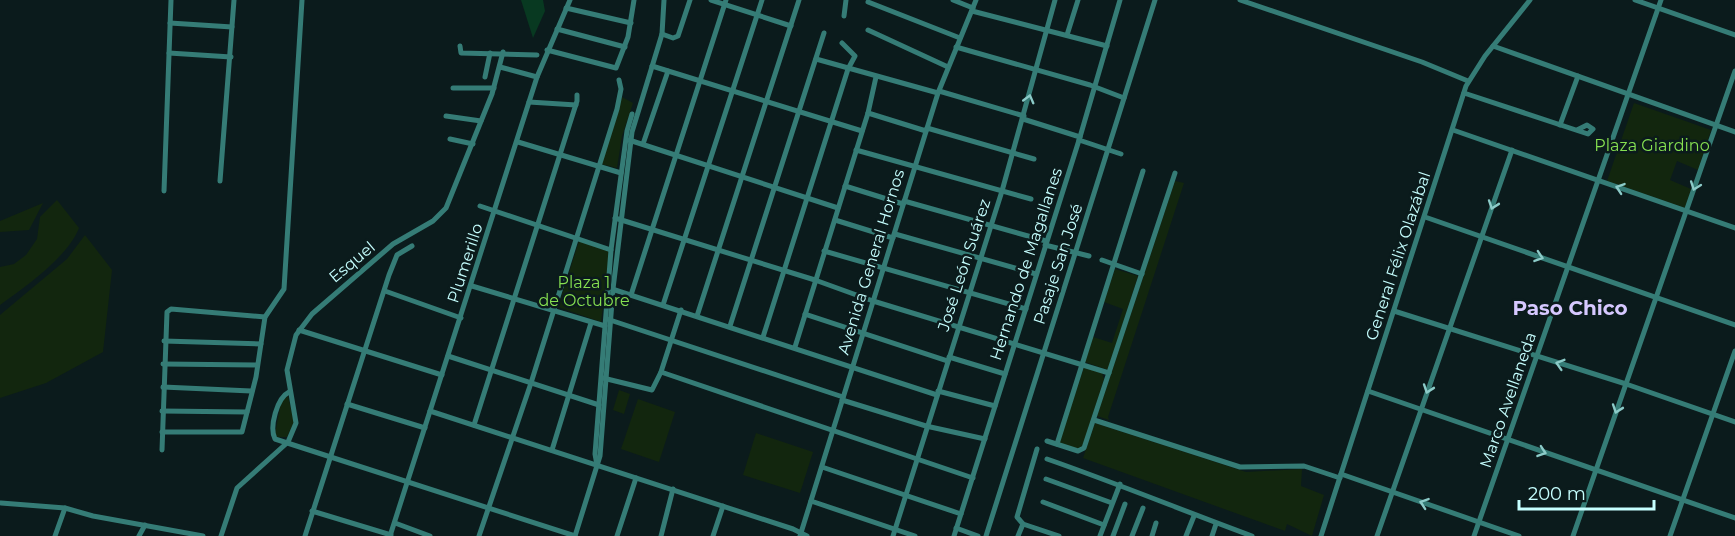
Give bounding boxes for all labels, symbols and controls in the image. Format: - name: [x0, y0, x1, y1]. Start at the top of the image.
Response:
- one-way arrow: [1021, 94, 1034, 104]
- park label: Plaza Giardino: [1594, 136, 1710, 155]
- street label: Hernando de Magallanes: [986, 165, 1066, 363]
- street label: Avenida General Hornos: [834, 167, 908, 357]
- street label: General Félix Olazábal: [1362, 169, 1434, 343]
- one-way arrow: [1690, 180, 1703, 191]
- one-way arrow: [1615, 182, 1626, 195]
- street label: José León Suárez: [933, 197, 994, 334]
- one-way arrow: [1488, 200, 1500, 210]
- street label: Pasaje San José: [1029, 201, 1087, 327]
- street label: Plumerillo: [443, 221, 487, 305]
- street label: Esquel: [325, 237, 379, 287]
- one-way arrow: [1533, 250, 1544, 262]
- park label: Plaza 1 de Octubre: [538, 273, 630, 310]
- district label: Paso Chico: [1512, 296, 1628, 320]
- street label: Marco Avellaneda: [1476, 330, 1540, 470]
- one-way arrow: [1555, 358, 1566, 371]
- one-way arrow: [1423, 384, 1436, 394]
- one-way arrow: [1612, 404, 1624, 414]
- one-way arrow: [1536, 444, 1547, 457]
- scale bar: [1519, 473, 1654, 511]
- text: 200 m: [1528, 483, 1586, 505]
- one-way arrow: [1419, 497, 1430, 510]

